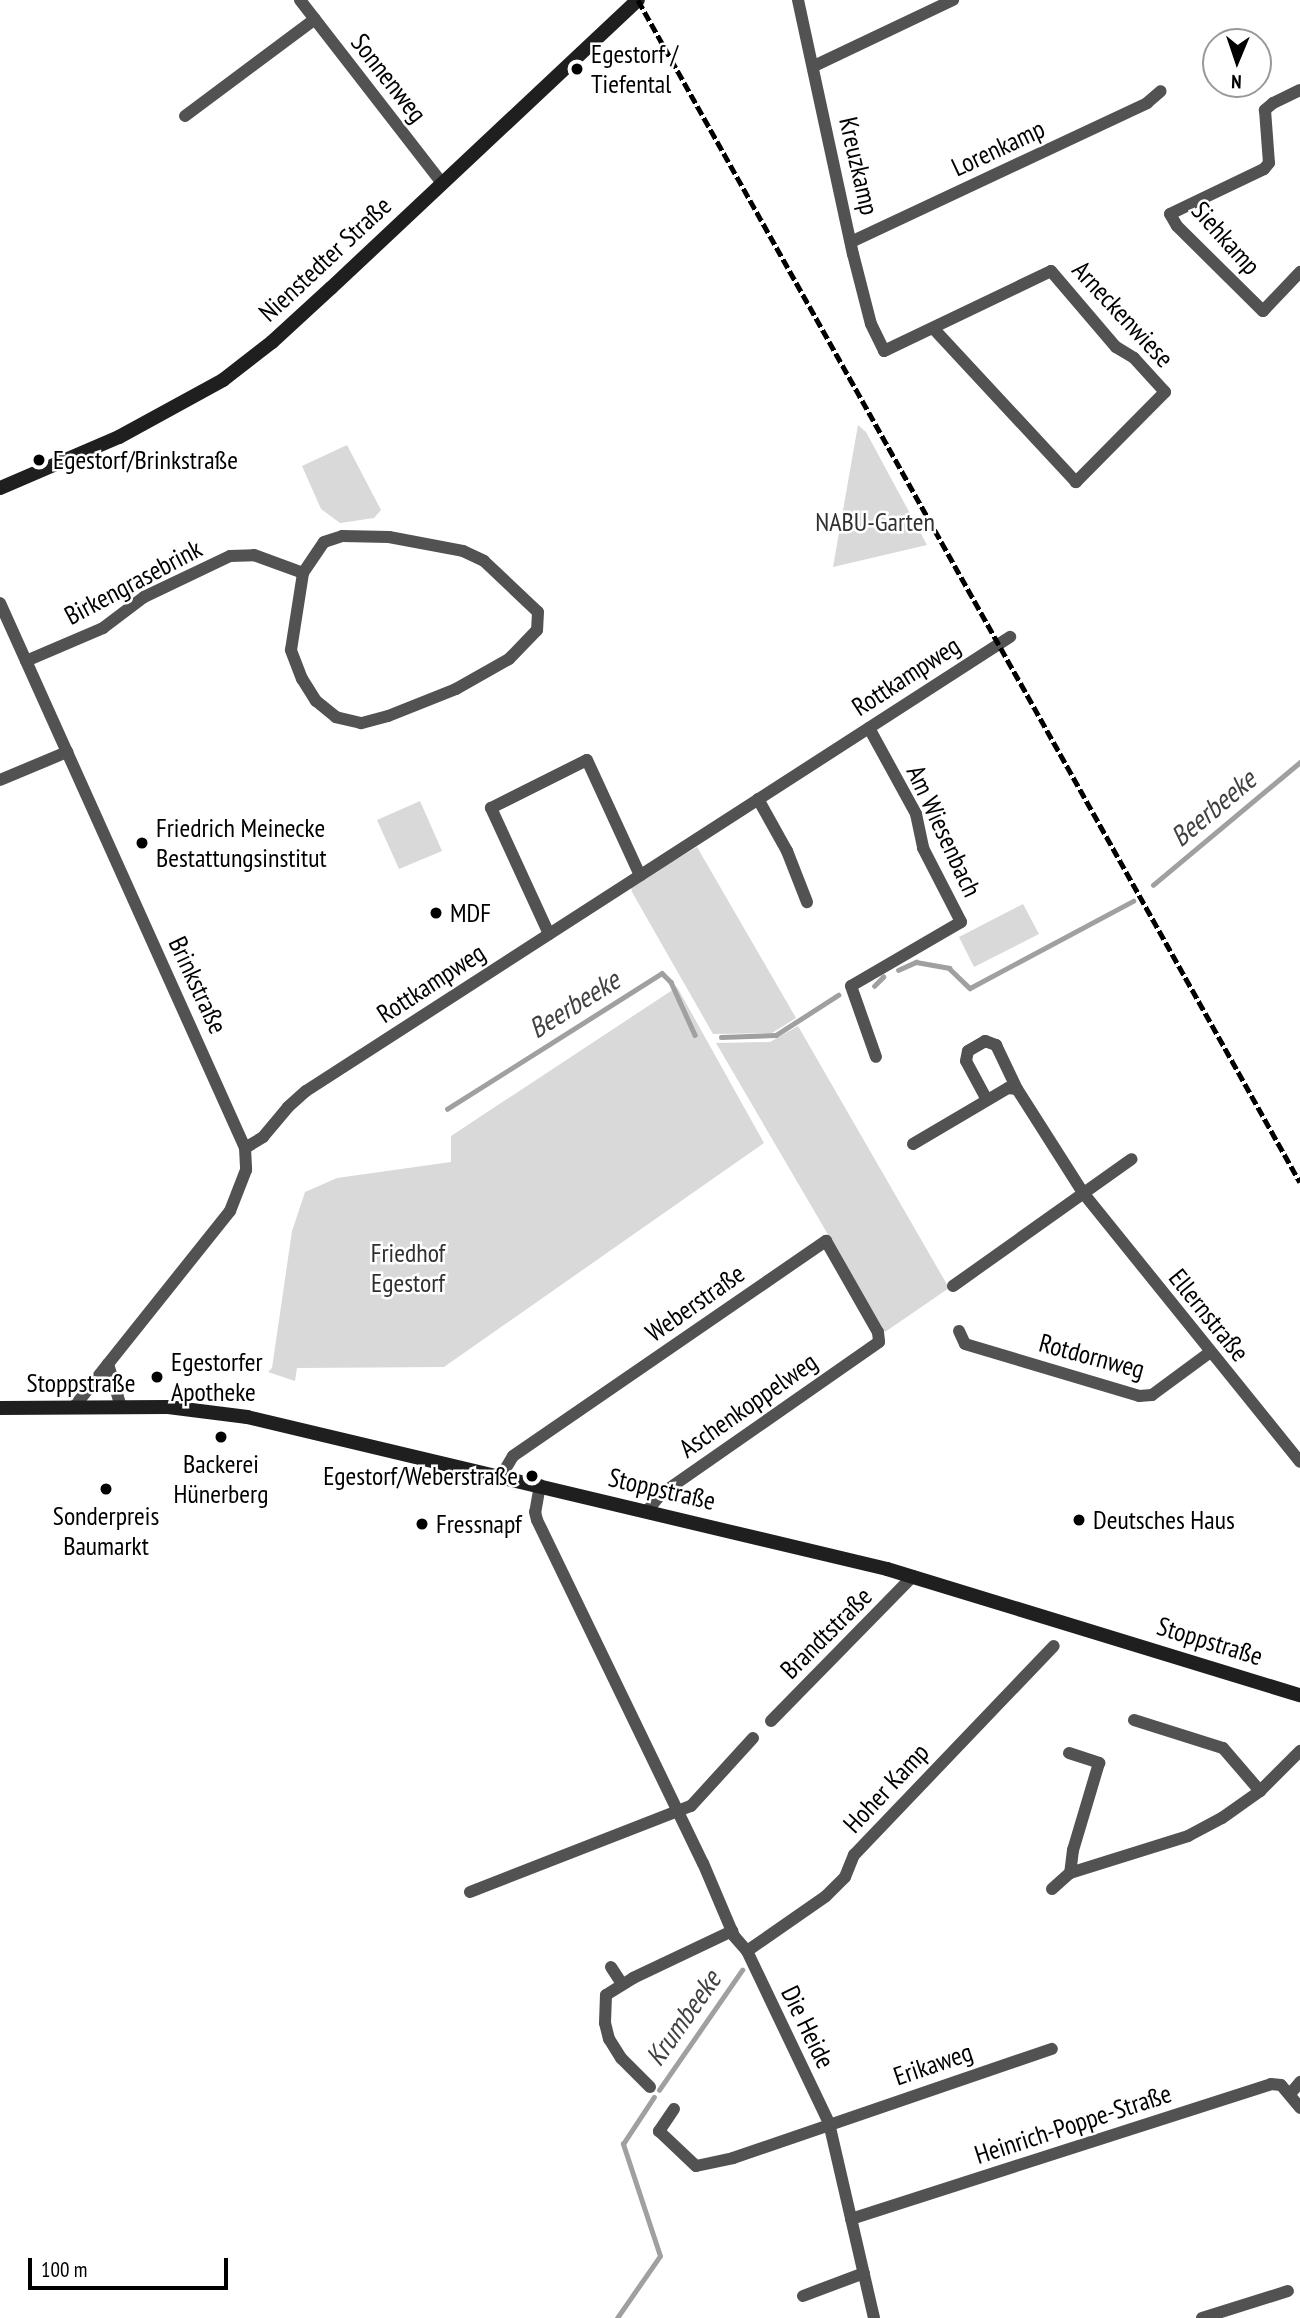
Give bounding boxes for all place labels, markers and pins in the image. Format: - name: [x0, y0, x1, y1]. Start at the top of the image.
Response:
- place label: Egestorf / Tiefental: [591, 38, 678, 100]
- marker: Egestorf / Tiefental: [569, 61, 585, 77]
- place label: Egestorf/Brinkstraße: [53, 444, 238, 476]
- marker: Egestorf/Brinkstraße: [31, 452, 47, 468]
- place label: Friedrich Meinecke Bestattungsinstitut: [156, 812, 327, 874]
- marker: Friedrich Meinecke Bestattungsinstitut: [134, 835, 150, 851]
- place label: MDF: [450, 897, 491, 929]
- marker: MDF: [428, 905, 444, 921]
- place label: Egestorfer Apotheke: [171, 1346, 263, 1408]
- marker: Egestorfer Apotheke: [149, 1369, 165, 1385]
- marker: Backerei Hünerberg: [213, 1429, 229, 1445]
- place label: Backerei Hünerberg: [174, 1448, 268, 1510]
- place label: Egestorf/Weberstraße: [323, 1460, 518, 1492]
- marker: Egestorf/Weberstraße: [524, 1468, 540, 1484]
- marker: Sonderpreis Baumarkt: [98, 1481, 114, 1497]
- place label: Sonderpreis Baumarkt: [53, 1500, 159, 1562]
- place label: Deutsches Haus: [1093, 1504, 1235, 1536]
- place label: Fressnapf: [436, 1508, 522, 1540]
- marker: Deutsches Haus: [1071, 1512, 1087, 1528]
- marker: Fressnapf: [414, 1516, 430, 1532]

